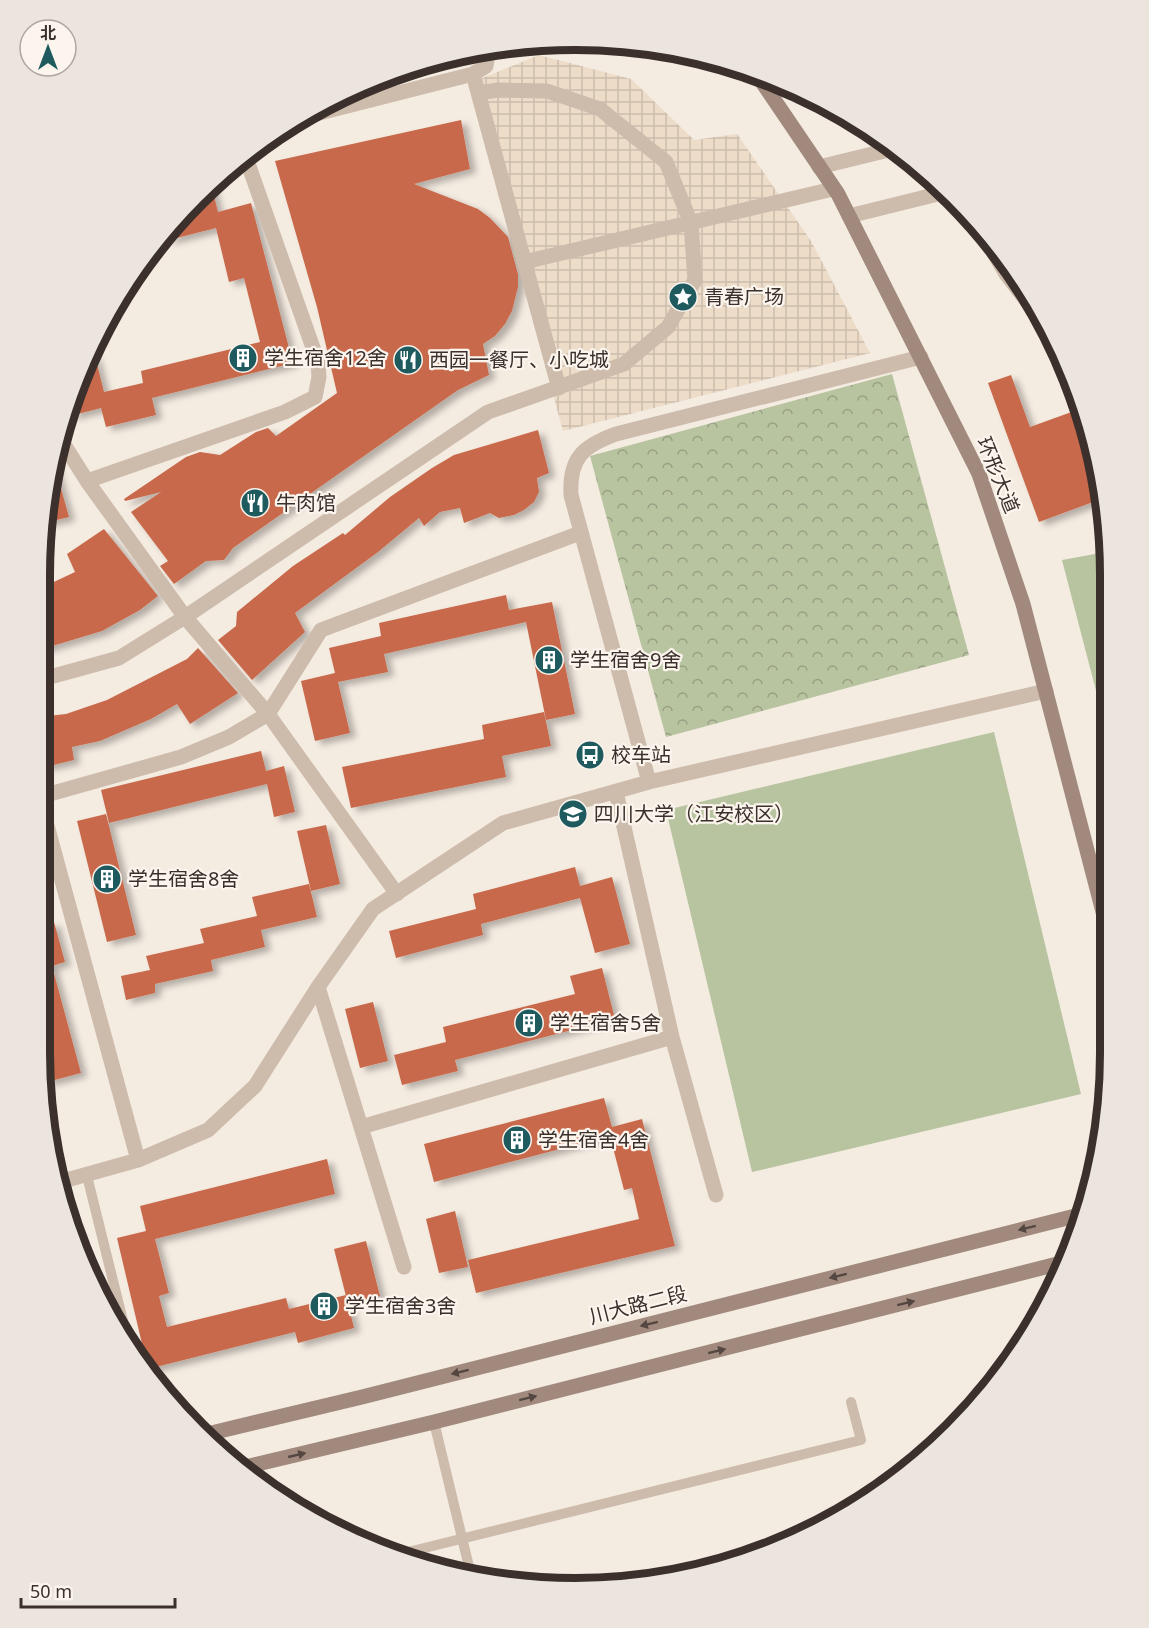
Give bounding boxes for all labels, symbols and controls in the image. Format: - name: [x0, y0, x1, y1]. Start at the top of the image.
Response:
- north arrow: [18, 18, 78, 78]
- text: 北: [40, 22, 56, 44]
- place icon: 青春广场: [667, 281, 699, 313]
- place label: 青春广场: [704, 283, 784, 310]
- building icon: 学生宿舍12舍: [227, 342, 259, 374]
- place label: 学生宿舍12舍: [264, 344, 387, 371]
- restaurant icon: 西园一餐厅、小吃城: [392, 344, 424, 376]
- place label: 西园一餐厅、小吃城: [429, 346, 609, 373]
- street label: 环形大道: [971, 433, 1026, 517]
- restaurant icon: 牛肉馆: [239, 487, 271, 519]
- place label: 牛肉馆: [276, 489, 336, 516]
- building icon: 学生宿舍9舍: [533, 644, 565, 676]
- place label: 学生宿舍9舍: [570, 646, 681, 673]
- bus stop icon: 校车站: [574, 739, 606, 771]
- place label: 校车站: [611, 741, 671, 768]
- school or university icon: 四川大学（江安校区）: [557, 798, 589, 830]
- place label: 四川大学（江安校区）: [594, 800, 794, 827]
- building icon: 学生宿舍8舍: [91, 863, 123, 895]
- place label: 学生宿舍8舍: [128, 865, 239, 892]
- building icon: 学生宿舍5舍: [513, 1007, 545, 1039]
- place label: 学生宿舍5舍: [550, 1009, 661, 1036]
- building icon: 学生宿舍4舍: [501, 1124, 533, 1156]
- place label: 学生宿舍4舍: [538, 1126, 649, 1153]
- one-way arrow: [1018, 1224, 1036, 1234]
- one-way arrow: [829, 1272, 847, 1282]
- street label: 川大路二段: [586, 1279, 690, 1330]
- building icon: 学生宿舍3舍: [308, 1290, 340, 1322]
- place label: 学生宿舍3舍: [345, 1292, 456, 1319]
- one-way arrow: [897, 1297, 915, 1307]
- one-way arrow: [639, 1320, 658, 1330]
- one-way arrow: [708, 1345, 726, 1355]
- one-way arrow: [450, 1368, 468, 1377]
- one-way arrow: [518, 1393, 537, 1403]
- one-way arrow: [288, 1449, 307, 1459]
- scale bar: [21, 1571, 176, 1609]
- text: 50 m: [30, 1579, 72, 1603]

